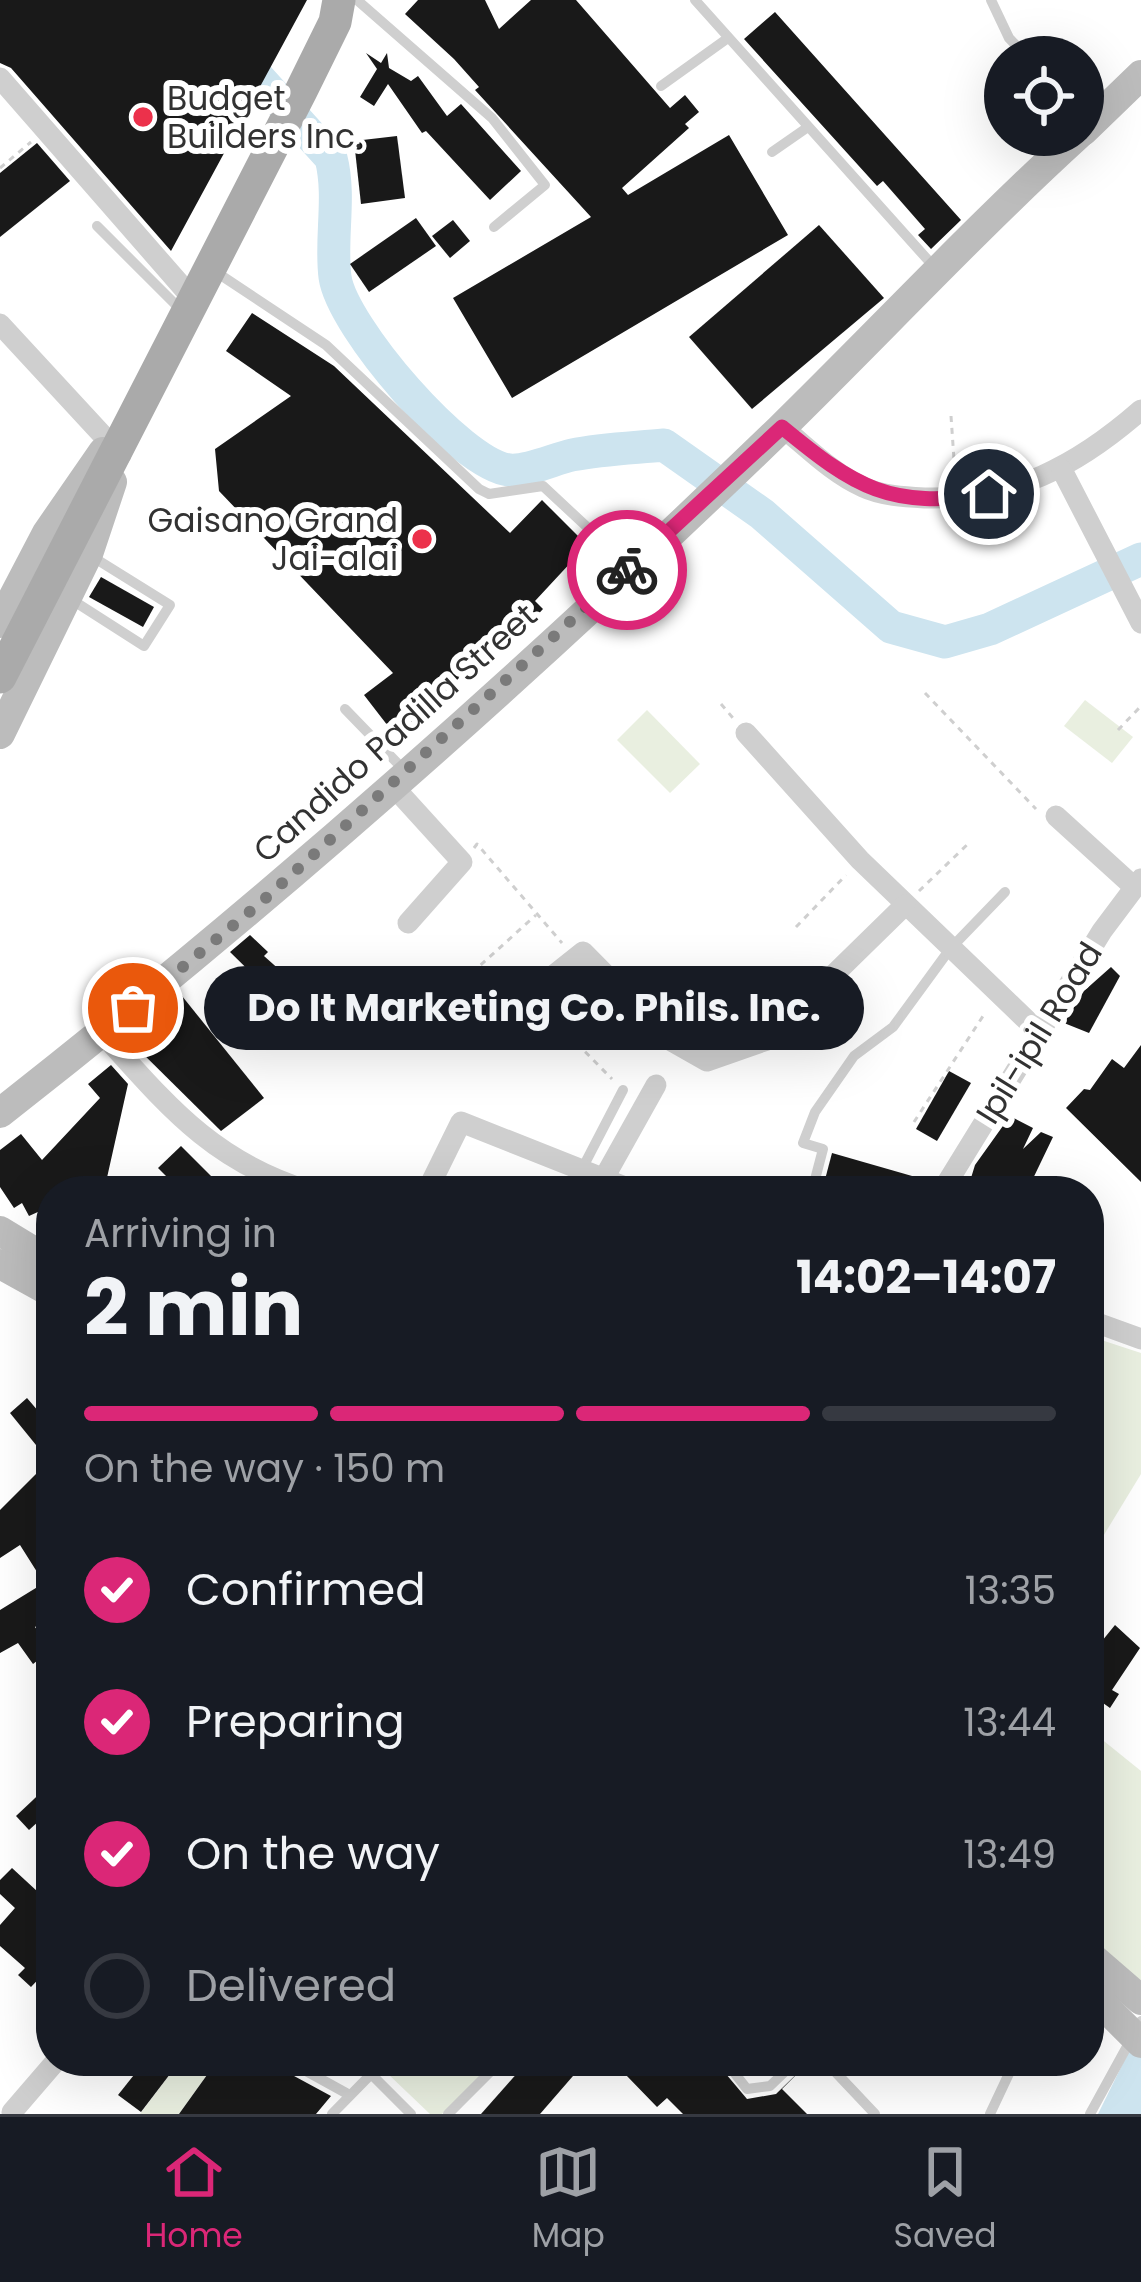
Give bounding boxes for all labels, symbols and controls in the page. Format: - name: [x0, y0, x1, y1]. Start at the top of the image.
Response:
- map controls: [984, 36, 1104, 156]
- button: locate: [984, 36, 1104, 156]
- place label: Budget Builders Inc.: [167, 75, 362, 160]
- marker: Budget Builders Inc.: [130, 104, 156, 130]
- pin: [938, 443, 1040, 545]
- icon: home: [956, 461, 1022, 527]
- place label: Gaisano Grand Jai-alai: [148, 497, 398, 582]
- courier: [567, 510, 687, 630]
- marker: Gaisano Grand Jai-alai: [409, 526, 435, 552]
- icon: bike: [594, 537, 660, 603]
- street label: Candido Padilla Street: [243, 593, 547, 873]
- street label: Ipil-ipil Road: [964, 933, 1114, 1133]
- pin: [82, 957, 184, 1059]
- callout: Do It Marketing Co. Phils. Inc.: [205, 966, 865, 1050]
- icon: bag: [100, 975, 166, 1041]
- text: Do It Marketing Co. Phils. Inc.: [247, 980, 821, 1035]
- text: Arriving in: [84, 1206, 277, 1261]
- text: 14:02–14:07: [796, 1246, 1056, 1309]
- text: 2 min: [84, 1253, 303, 1362]
- text: On the way · 150 m: [84, 1441, 445, 1496]
- icon: check: [84, 1557, 150, 1623]
- text: Confirmed: [186, 1558, 426, 1621]
- text: 13:35: [965, 1563, 1056, 1618]
- icon: check: [84, 1689, 150, 1755]
- text: Preparing: [186, 1690, 405, 1753]
- text: 13:44: [963, 1695, 1056, 1750]
- icon: check: [84, 1821, 150, 1887]
- text: On the way: [186, 1822, 440, 1885]
- text: 13:49: [963, 1827, 1056, 1882]
- text: Delivered: [186, 1954, 396, 2017]
- tab: Home: [144, 2139, 243, 2261]
- tab: Map: [532, 2139, 605, 2261]
- tab: Saved: [894, 2139, 997, 2261]

